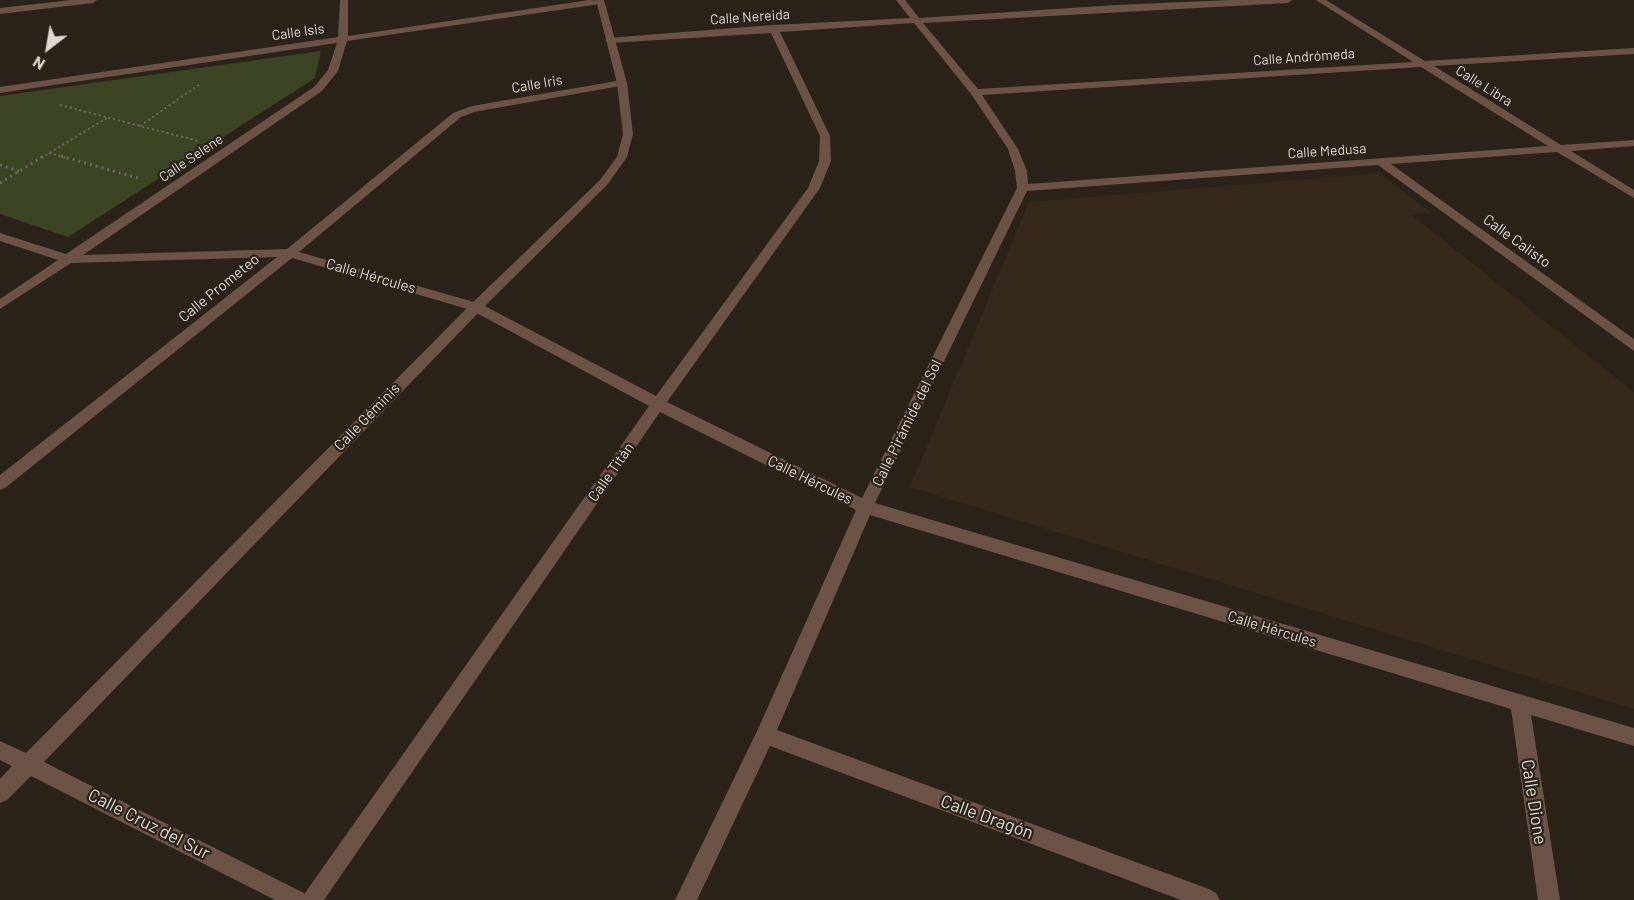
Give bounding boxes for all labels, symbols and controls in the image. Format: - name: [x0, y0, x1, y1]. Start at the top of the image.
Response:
- street label: Calle Nereida: [709, 6, 791, 28]
- north arrow: [18, 18, 78, 78]
- street label: Calle Isis: [271, 20, 325, 44]
- street label: Calle Andrómeda: [1252, 45, 1356, 69]
- text: N: [29, 53, 48, 75]
- street label: Calle Libra: [1453, 62, 1515, 110]
- street label: Calle Iris: [510, 71, 564, 97]
- street label: Calle Selene: [156, 130, 226, 186]
- street label: Calle Medusa: [1287, 140, 1367, 162]
- street label: Calle Calisto: [1480, 210, 1554, 272]
- street label: Calle Prometeo: [175, 250, 263, 326]
- street label: Calle Hércules: [324, 255, 418, 297]
- street label: Calle Pirámide del Sol: [868, 357, 946, 489]
- street label: Calle Géminis: [330, 379, 404, 455]
- street label: Calle Titán: [584, 439, 638, 505]
- street label: Calle Hércules: [765, 452, 855, 508]
- street label: Calle Hércules: [1225, 607, 1319, 651]
- street label: Calle Dione: [1517, 758, 1551, 846]
- street label: Calle Cruz del Sur: [84, 784, 214, 864]
- street label: Calle Dragón: [938, 790, 1036, 844]

